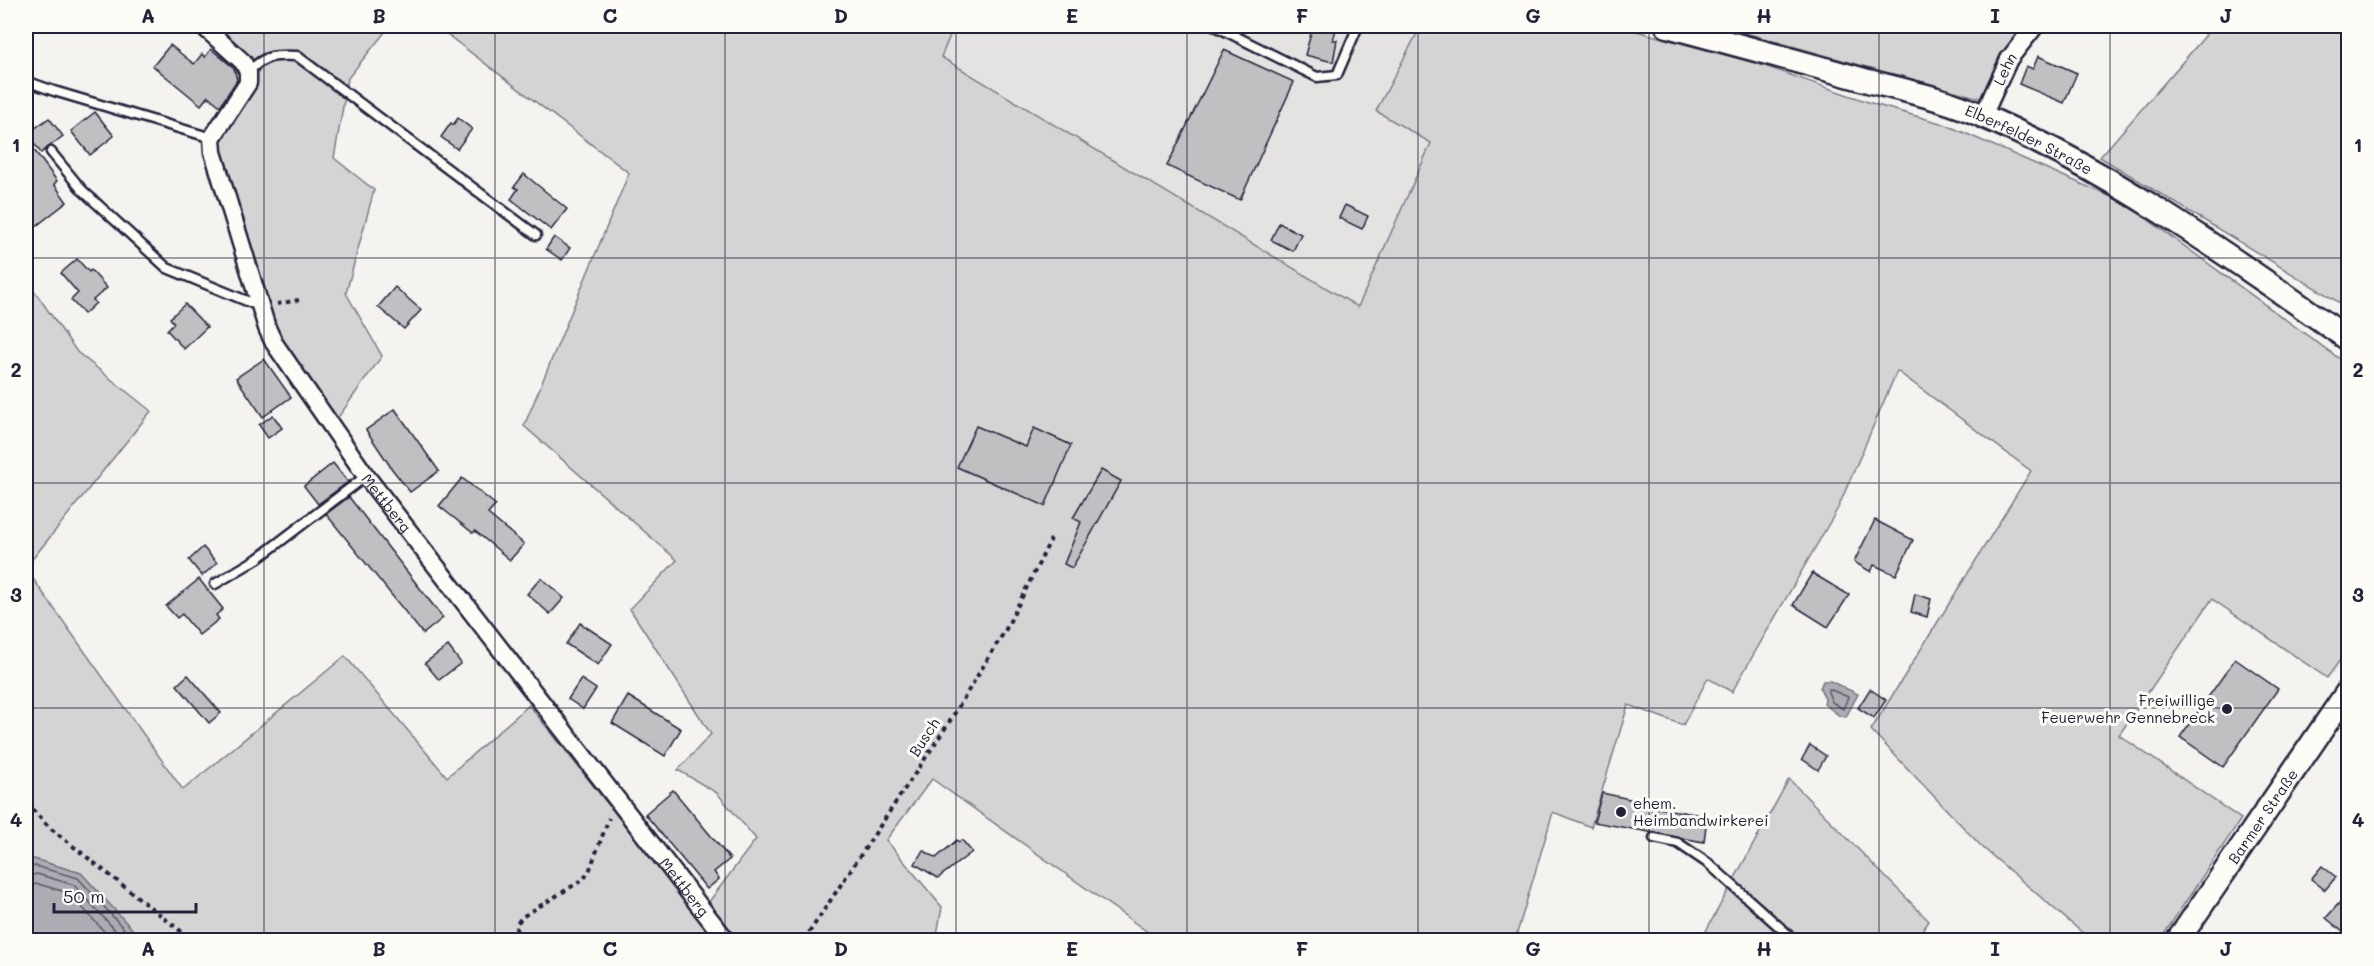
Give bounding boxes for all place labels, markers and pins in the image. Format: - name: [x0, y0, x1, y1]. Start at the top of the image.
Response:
- place label: Freiwillige Feuerwehr Gennebreck: [2041, 690, 2215, 727]
- marker: Freiwillige Feuerwehr Gennebreck: [2220, 702, 2234, 716]
- place label: ehem. Heimbandwirkerei: [1633, 793, 1769, 830]
- marker: ehem. Heimbandwirkerei: [1614, 805, 1628, 819]

